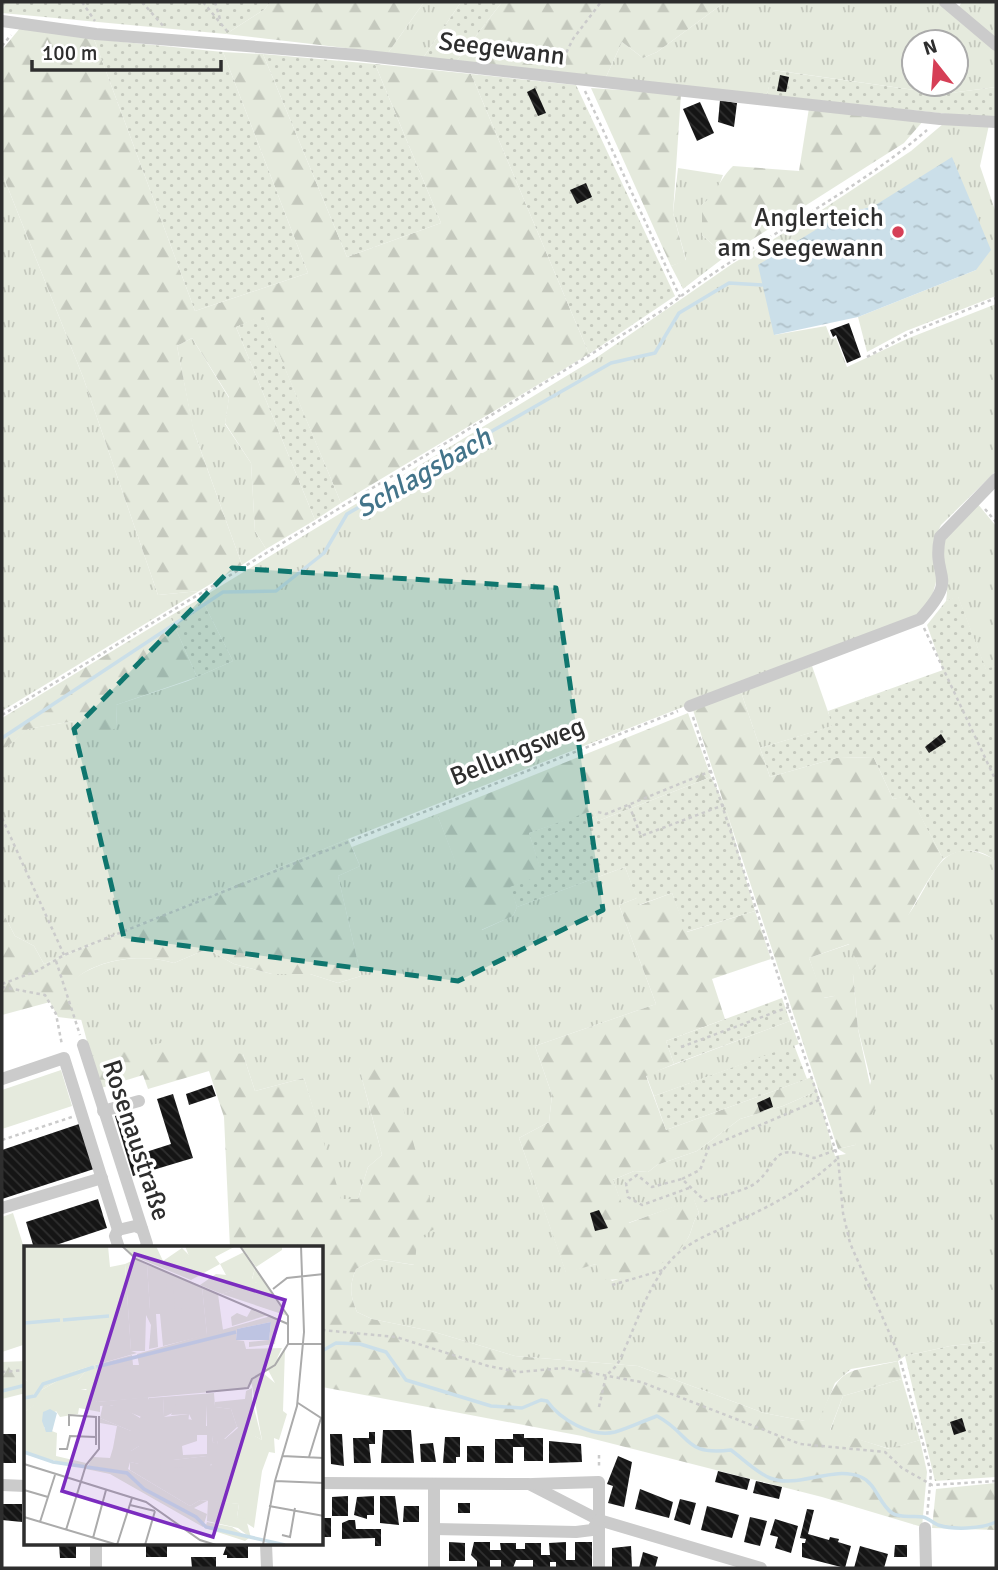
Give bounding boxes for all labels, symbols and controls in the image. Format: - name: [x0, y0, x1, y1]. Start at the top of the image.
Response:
- street label: Seegewann: [437, 25, 567, 73]
- scale bar: [32, 28, 220, 72]
- north arrow: [900, 28, 970, 98]
- text: N: [920, 34, 940, 61]
- text: 100 m: [42, 40, 97, 66]
- place label: Anglerteich am Seegewann: [717, 202, 884, 264]
- marker: Anglerteich am Seegewann: [890, 224, 906, 240]
- water label: Schlagsbach: [350, 420, 498, 525]
- street label: Bellungsweg: [445, 710, 589, 793]
- street label: Rosenaustraße: [95, 1056, 177, 1225]
- inset map: [24, 1246, 324, 1546]

